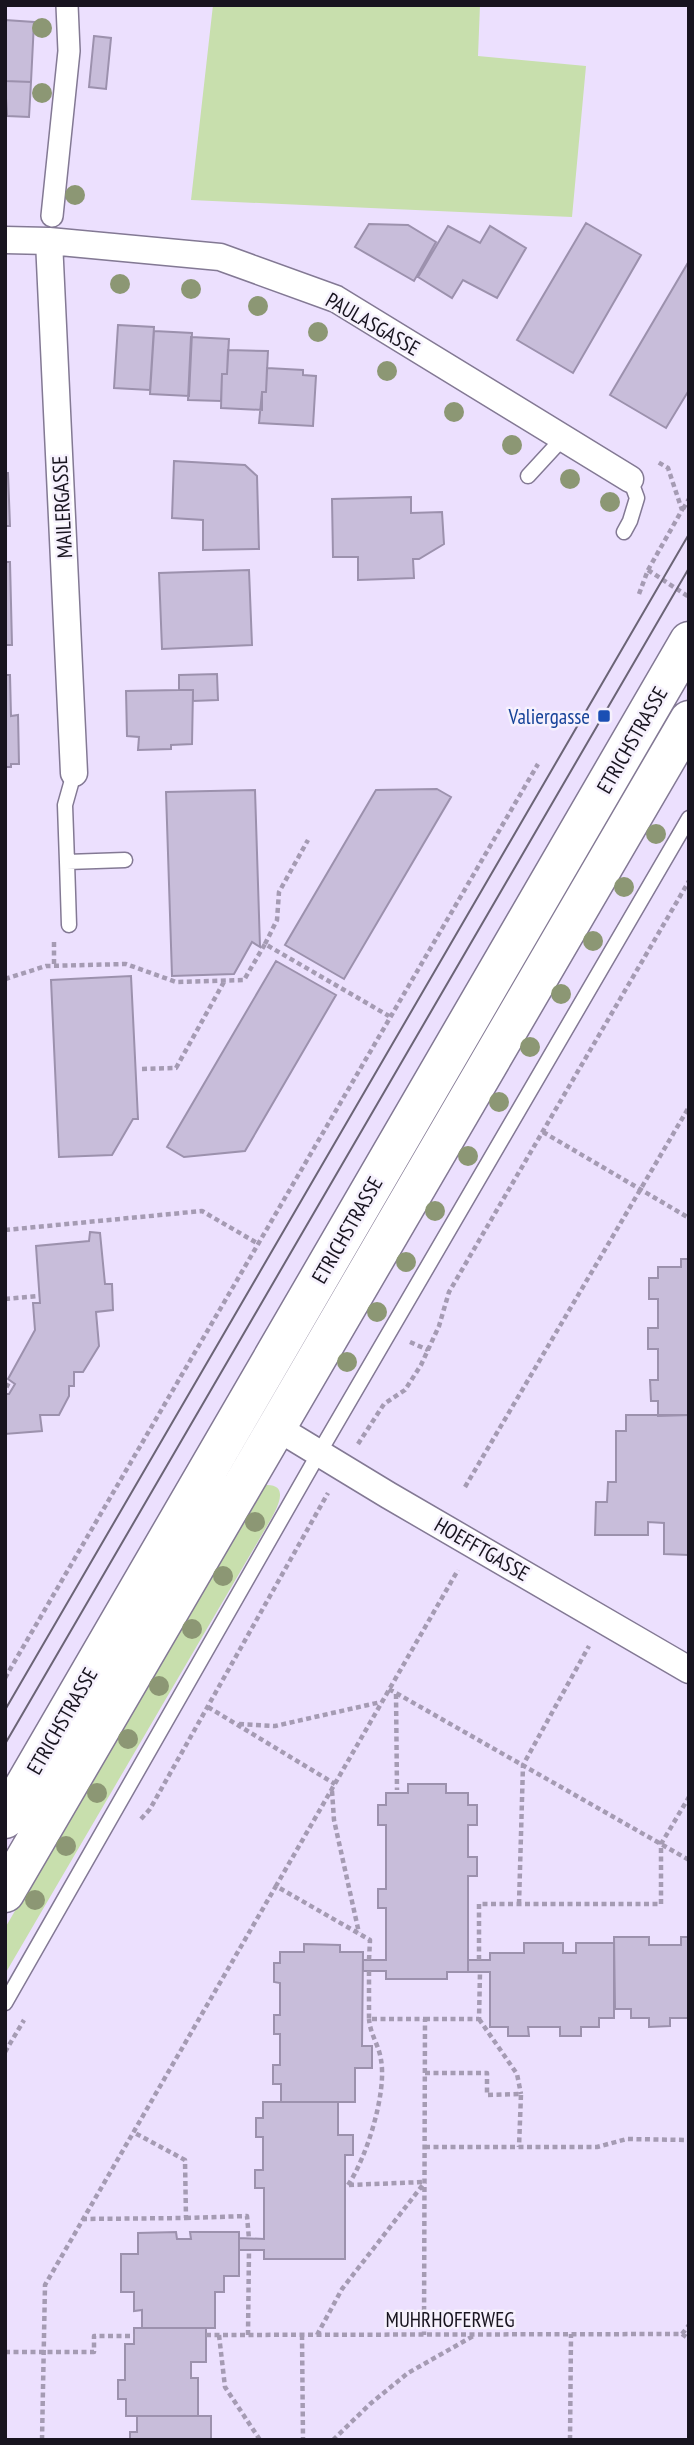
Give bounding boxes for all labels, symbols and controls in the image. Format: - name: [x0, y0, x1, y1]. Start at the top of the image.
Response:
- street label: PAULASGASSE: [321, 286, 425, 362]
- street label: MAILERGASSE: [46, 455, 78, 559]
- street label: ETRICHSTRASSE: [591, 682, 673, 798]
- place label: Valiergasse: [508, 703, 590, 730]
- marker: Valiergasse: [596, 708, 612, 724]
- street label: ETRICHSTRASSE: [306, 1172, 388, 1288]
- street label: HOEFFTGASSE: [430, 1511, 534, 1587]
- street label: ETRICHSTRASSE: [21, 1663, 103, 1779]
- street label: MUHRHOFERWEG: [386, 2306, 514, 2333]

